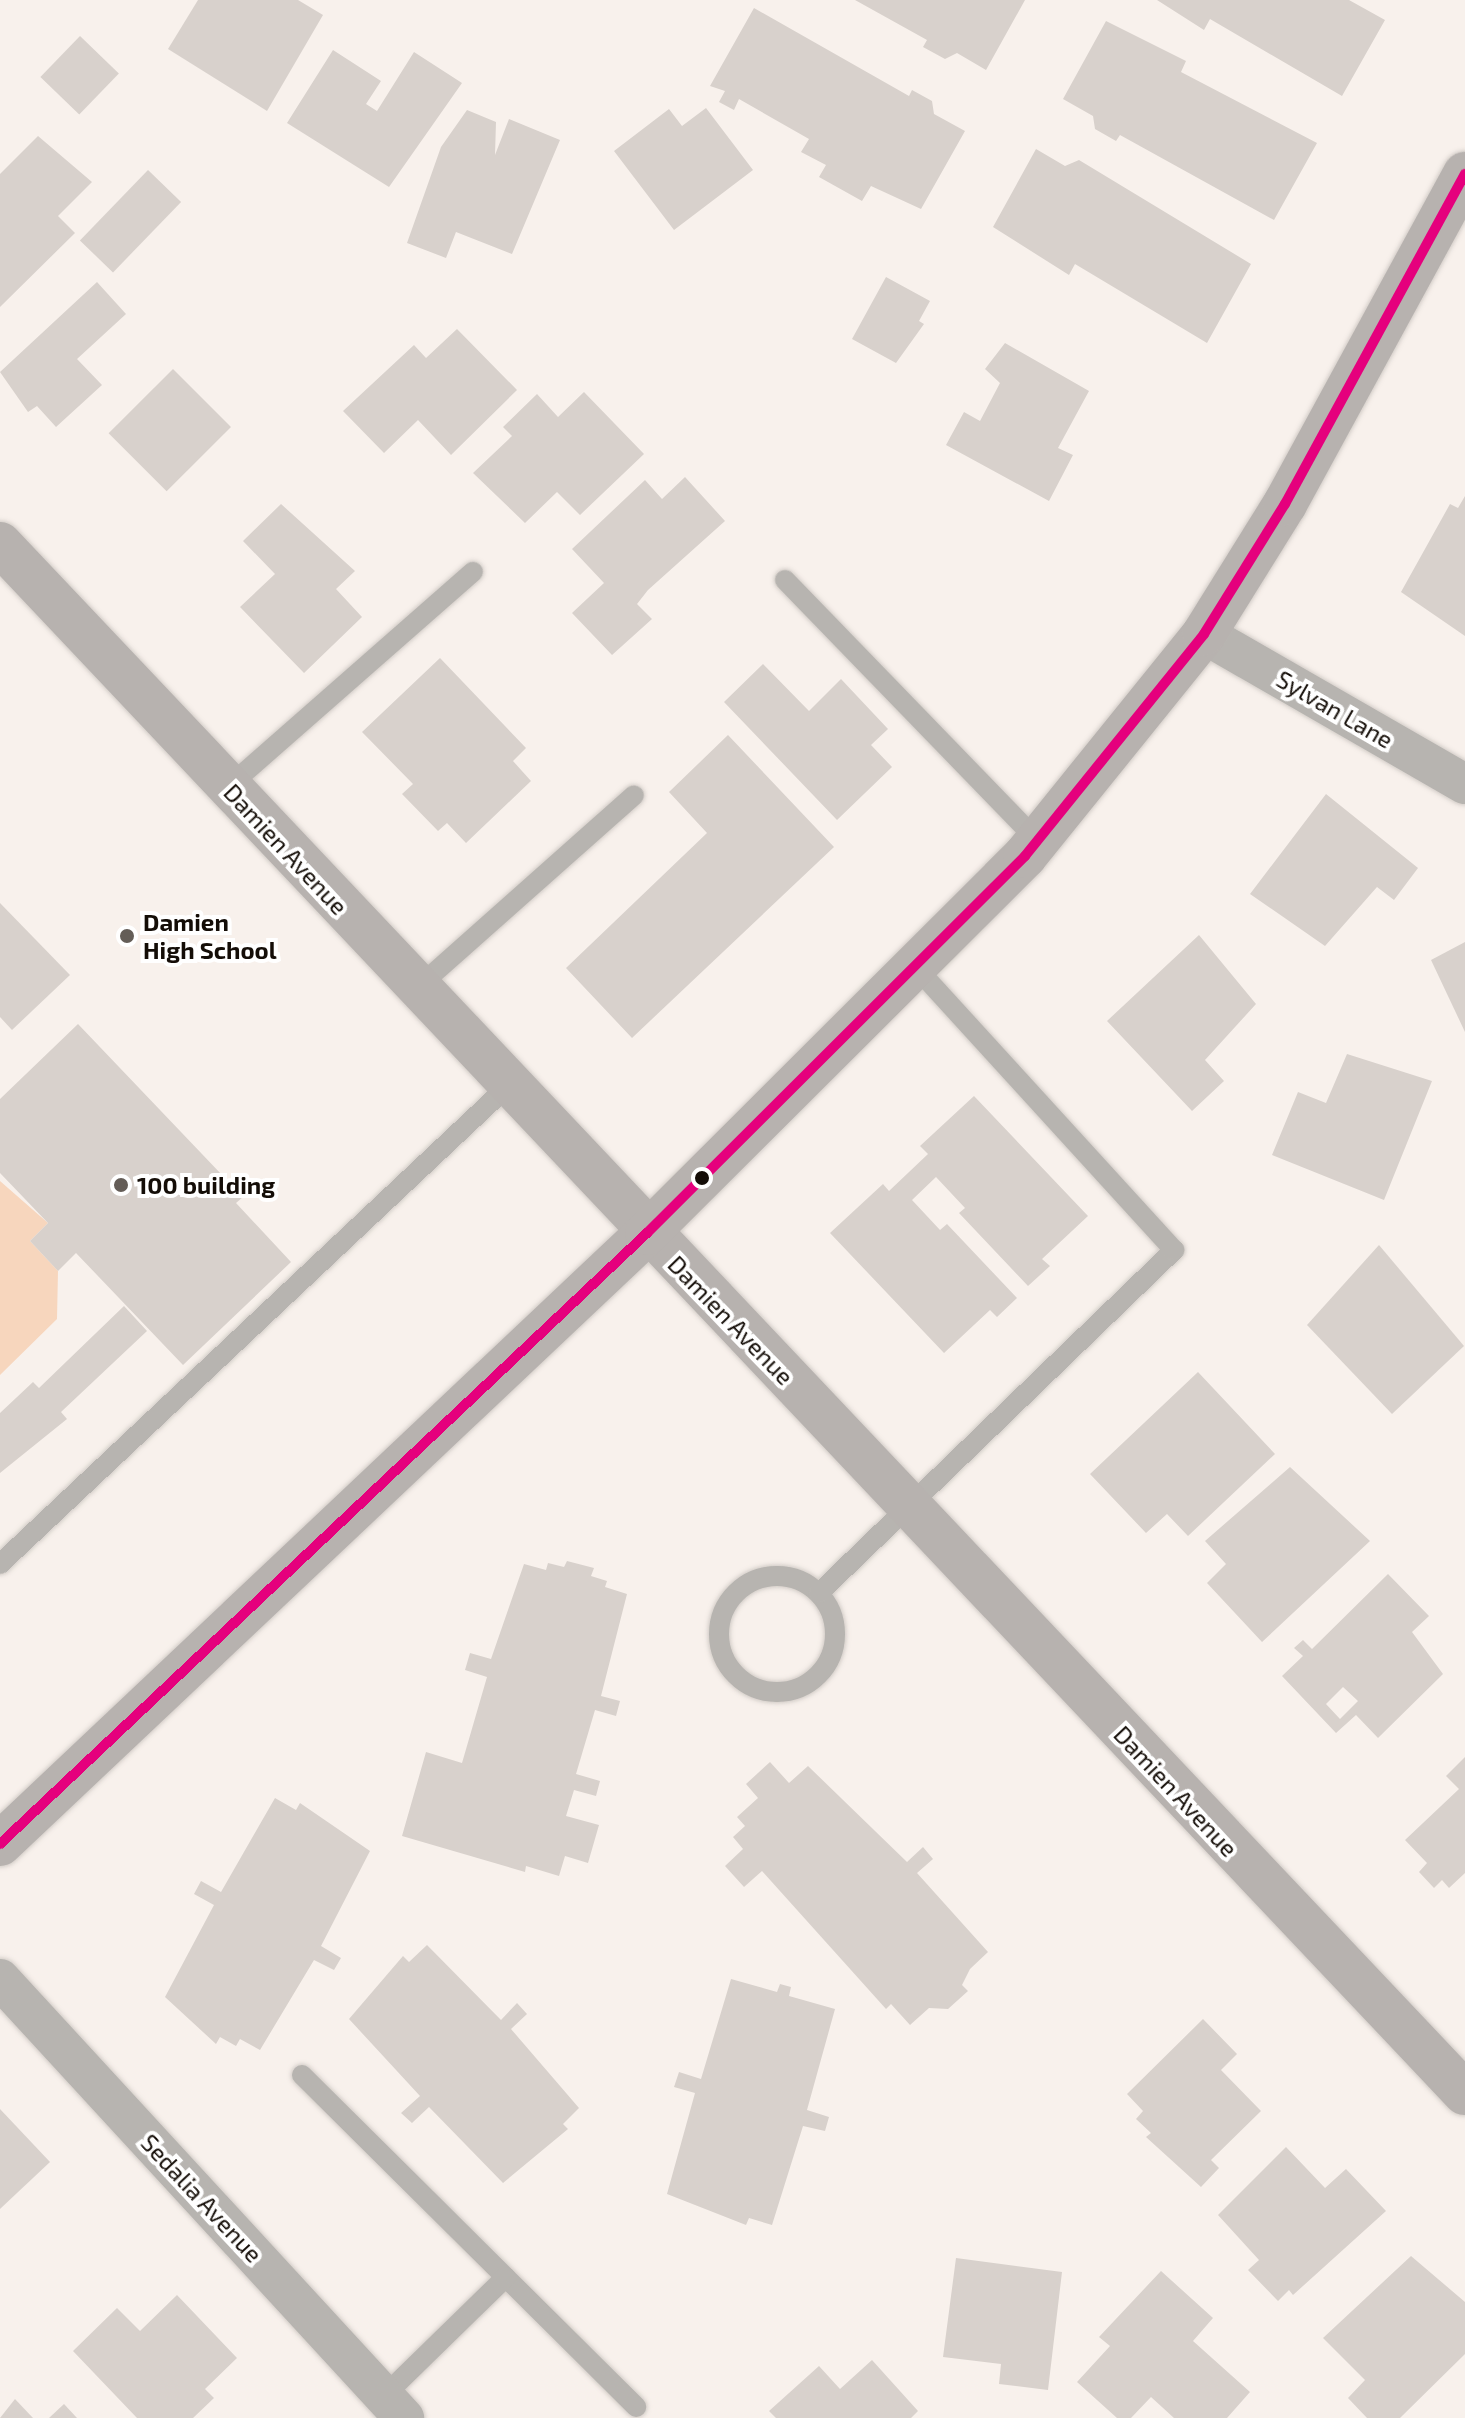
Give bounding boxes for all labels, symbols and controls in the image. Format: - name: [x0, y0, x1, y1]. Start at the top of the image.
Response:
- street label: Sylvan Lane: [1272, 664, 1398, 754]
- street label: Damien Avenue: [218, 777, 354, 921]
- place label: Damien High School: [143, 908, 277, 964]
- marker: Damien High School: [118, 927, 136, 945]
- unlabelled marker: [694, 1170, 710, 1186]
- place label: 100 building: [137, 1171, 275, 1199]
- marker: 100 building: [112, 1176, 130, 1194]
- street label: Damien Avenue: [662, 1249, 800, 1391]
- street label: Damien Avenue: [1108, 1719, 1244, 1863]
- street label: Sedalia Avenue: [135, 2128, 269, 2268]

